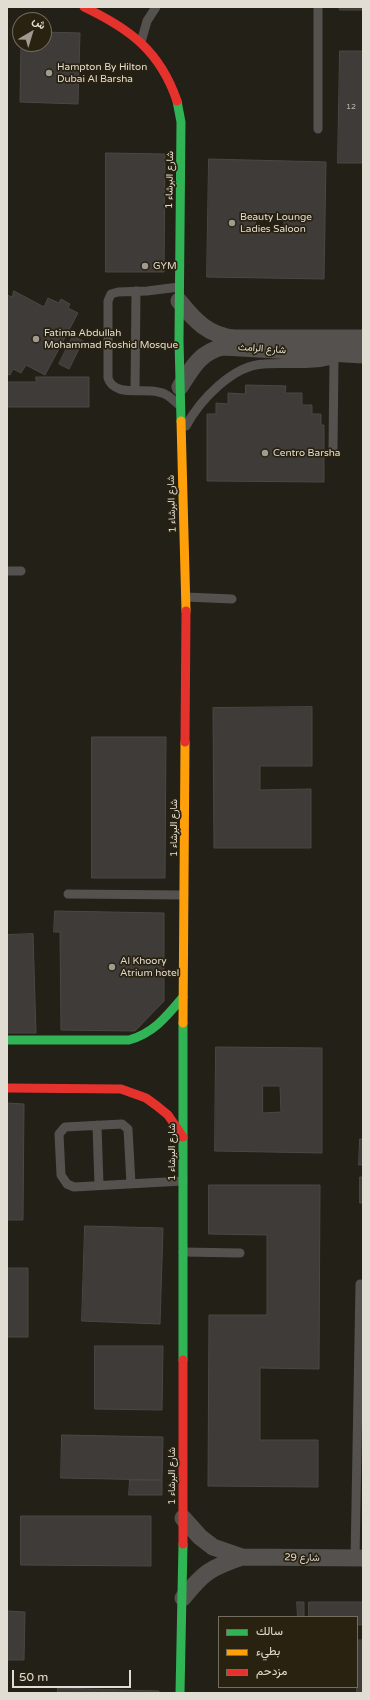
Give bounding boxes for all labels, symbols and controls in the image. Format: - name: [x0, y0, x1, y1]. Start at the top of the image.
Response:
- north arrow: [12, 12, 52, 52]
- text: ش: [30, 14, 48, 32]
- place label: Hampton By Hilton Dubai Al Barsha: [57, 61, 147, 84]
- marker: Hampton By Hilton Dubai Al Barsha: [44, 68, 54, 78]
- house number: 12: [346, 102, 356, 112]
- street label: شارع البرشاء 1: [163, 151, 177, 209]
- place label: Beauty Lounge Ladies Saloon: [240, 211, 312, 234]
- marker: Beauty Lounge Ladies Saloon: [227, 218, 237, 228]
- place label: GYM: [153, 260, 177, 272]
- marker: GYM: [140, 261, 150, 271]
- place label: Fatima Abdullah Mohammad Roshid Mosque: [44, 327, 178, 350]
- marker: Fatima Abdullah Mohammad Roshid Mosque: [31, 334, 41, 344]
- street label: شارع الرامث: [238, 341, 286, 357]
- place label: Centro Barsha: [273, 447, 340, 459]
- marker: Centro Barsha: [260, 448, 270, 458]
- street label: شارع البرشاء 1: [165, 475, 179, 533]
- street label: شارع البرشاء 1: [168, 799, 180, 857]
- place label: Al Khoory Atrium hotel: [120, 955, 179, 978]
- marker: Al Khoory Atrium hotel: [107, 962, 117, 972]
- street label: شارع البرشاء 1: [166, 1123, 178, 1181]
- street label: شارع البرشاء 1: [166, 1447, 178, 1505]
- street label: شارع 29: [284, 1552, 320, 1564]
- legend: [218, 1616, 358, 1688]
- text: سالك: [256, 1624, 283, 1638]
- text: بطيء: [256, 1644, 280, 1658]
- scale bar: [14, 1662, 133, 1688]
- text: مزدحم: [256, 1664, 287, 1678]
- text: 50 m: [19, 1670, 48, 1684]

